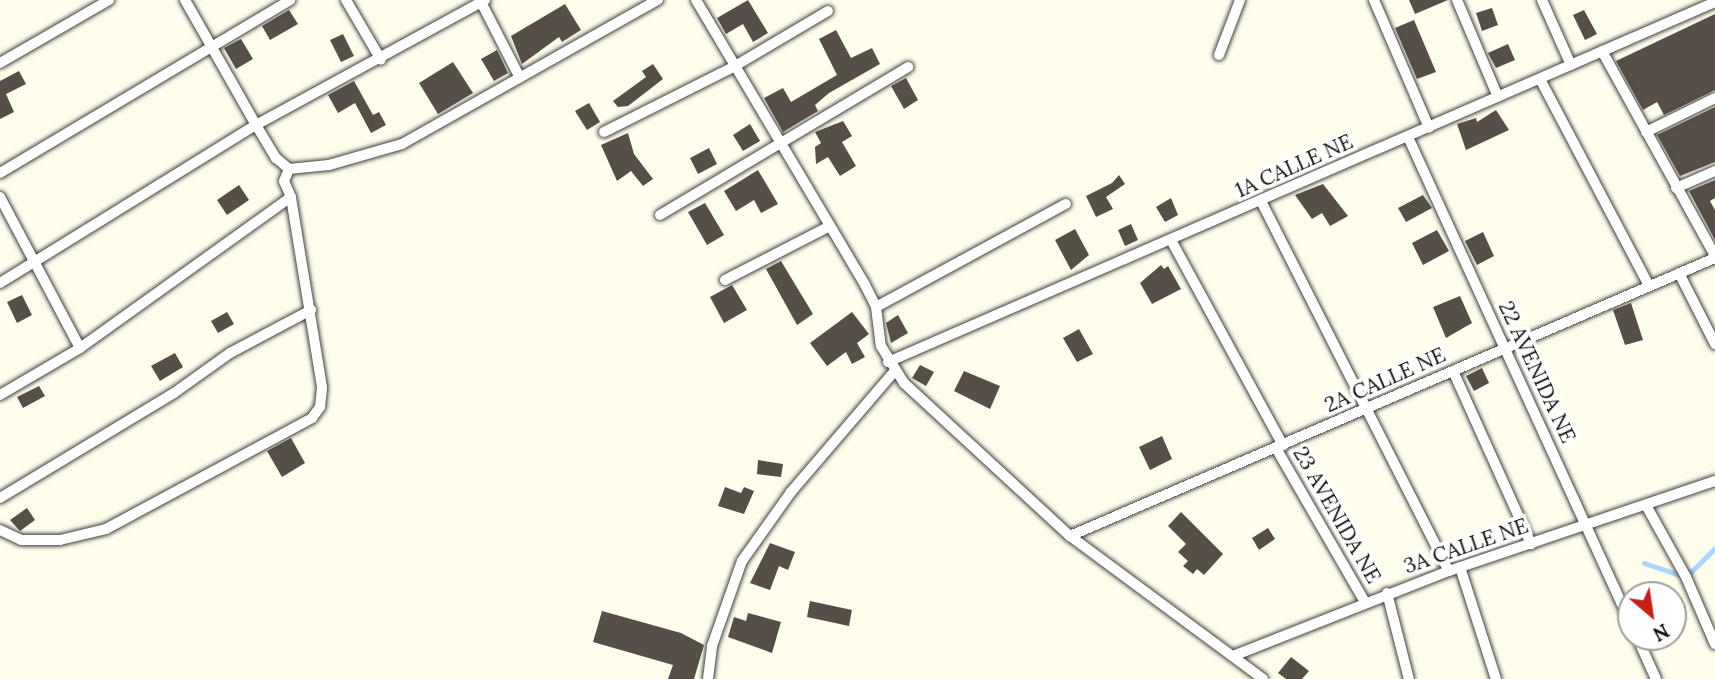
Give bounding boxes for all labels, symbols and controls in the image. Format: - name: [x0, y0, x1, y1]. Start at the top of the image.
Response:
- street label: 1A CALLE NE: [1231, 129, 1357, 203]
- street label: 22 AVENIDA NE: [1493, 297, 1581, 447]
- street label: 2A CALLE NE: [1321, 342, 1449, 418]
- street label: 23 AVENIDA NE: [1288, 442, 1386, 588]
- street label: 3A CALLE NE: [1400, 513, 1532, 579]
- north arrow: [1617, 581, 1687, 651]
- text: N: [1649, 619, 1673, 647]

